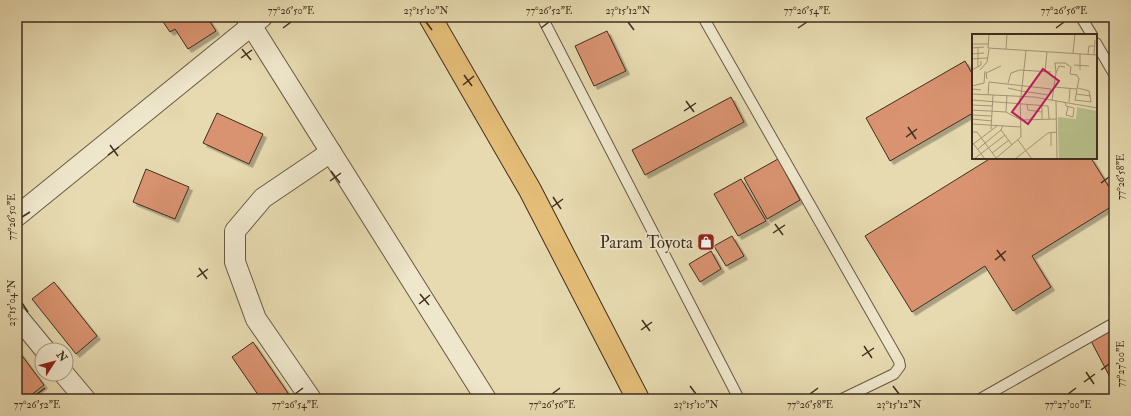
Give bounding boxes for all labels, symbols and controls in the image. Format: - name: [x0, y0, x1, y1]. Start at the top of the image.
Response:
- text: 77°26'50"E: [268, 5, 314, 17]
- text: 23°15'10"N: [404, 5, 448, 17]
- text: 77°26'52"E: [526, 5, 572, 17]
- text: 23°15'12"N: [606, 5, 650, 17]
- text: 77°26'54"E: [784, 5, 830, 17]
- text: 77°26'56"E: [1041, 5, 1087, 17]
- inset map: [972, 34, 1097, 159]
- text: 77°26'58"E: [1115, 154, 1127, 200]
- text: 77°26'50"E: [6, 194, 18, 240]
- place label: Param Toyota: [600, 232, 694, 254]
- shop icon: Param Toyota: [696, 232, 716, 252]
- text: 23°15'04"N: [6, 280, 18, 326]
- text: 77°27'00"E: [1115, 341, 1127, 387]
- north arrow: [34, 342, 74, 382]
- text: N: [53, 348, 71, 365]
- text: 77°26'52"E: [14, 399, 60, 411]
- text: 77°26'54"E: [272, 399, 318, 411]
- text: 77°26'56"E: [529, 399, 575, 411]
- text: 23°15'10"N: [674, 399, 718, 411]
- text: 77°26'58"E: [787, 399, 833, 411]
- text: 23°15'12"N: [877, 399, 921, 411]
- text: 77°27'00"E: [1045, 399, 1091, 411]

